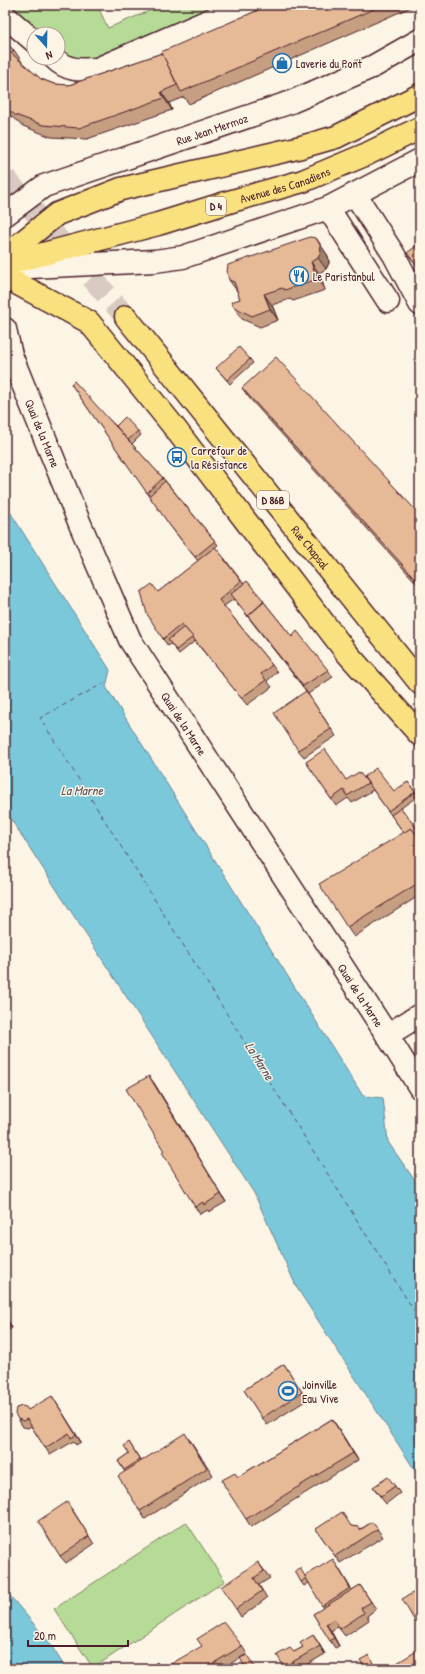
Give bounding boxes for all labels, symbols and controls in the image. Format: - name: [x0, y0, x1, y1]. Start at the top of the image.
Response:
- north arrow: [26, 26, 66, 66]
- text: N: [44, 48, 55, 63]
- shop icon: Laverie du Pont: [271, 52, 293, 74]
- place label: Laverie du Pont: [296, 55, 363, 72]
- street label: Rue Jean Mermoz: [174, 109, 250, 149]
- street label: Avenue des Canadiens: [238, 162, 333, 207]
- road number: D 4: [206, 197, 226, 215]
- restaurant icon: Le Paristanbul: [288, 265, 310, 287]
- place label: Le Paristanbul: [313, 268, 375, 285]
- street label: Quai de la Marne: [21, 396, 65, 470]
- place label: Carrefour de la Résistance: [191, 442, 248, 473]
- bus stop icon: Carrefour de la Résistance: [166, 446, 188, 468]
- road number: D 86B: [257, 491, 289, 509]
- street label: Rue Chapsal: [288, 521, 334, 573]
- street label: Quai de la Marne: [157, 688, 211, 759]
- water label: La Marne: [61, 781, 104, 799]
- street label: Quai de la Marne: [334, 960, 388, 1030]
- water label: La Marne: [241, 1039, 279, 1084]
- place label: Joinville Eau Vive: [302, 1376, 339, 1407]
- sports icon: Joinville Eau Vive: [277, 1380, 299, 1402]
- scale bar: [28, 1622, 128, 1648]
- text: 20 m: [34, 1627, 56, 1644]

